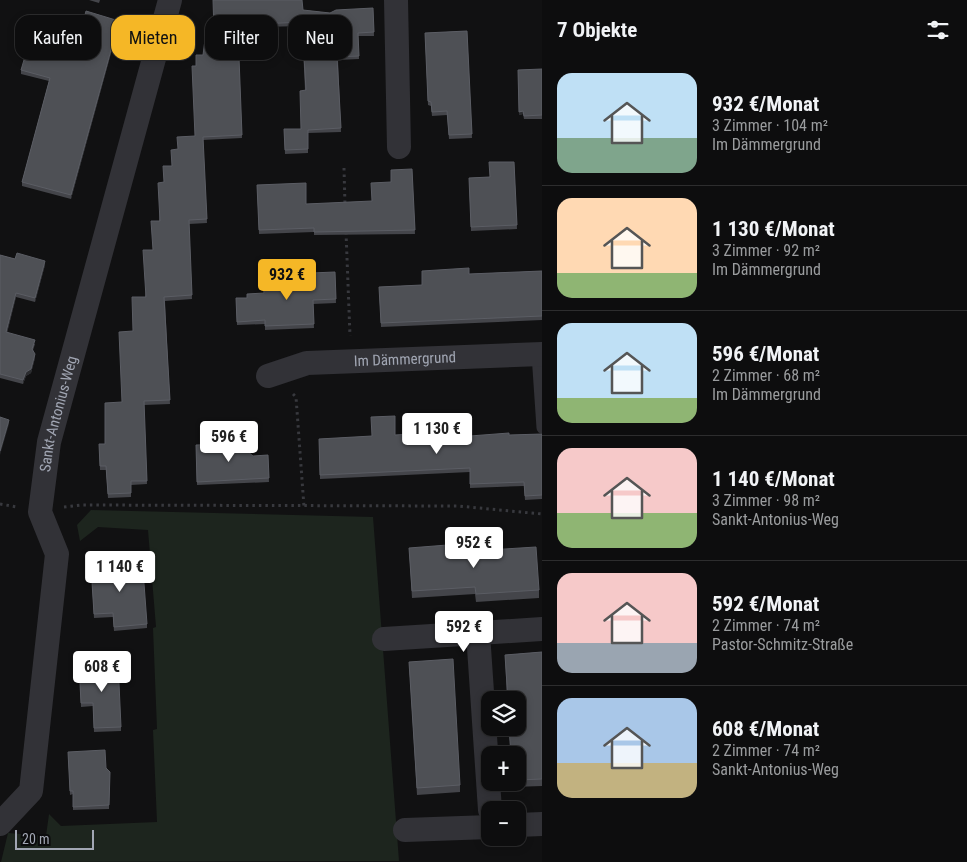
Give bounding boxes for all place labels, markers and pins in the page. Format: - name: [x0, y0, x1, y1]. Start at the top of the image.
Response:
- pin: 932 €: [252, 258, 322, 301]
- pin: 1 130 €: [391, 412, 483, 455]
- pin: 596 €: [194, 420, 264, 463]
- pin: 952 €: [439, 526, 509, 569]
- pin: 1 140 €: [74, 550, 166, 593]
- pin: 592 €: [429, 610, 499, 653]
- pin: 608 €: [67, 650, 137, 693]

